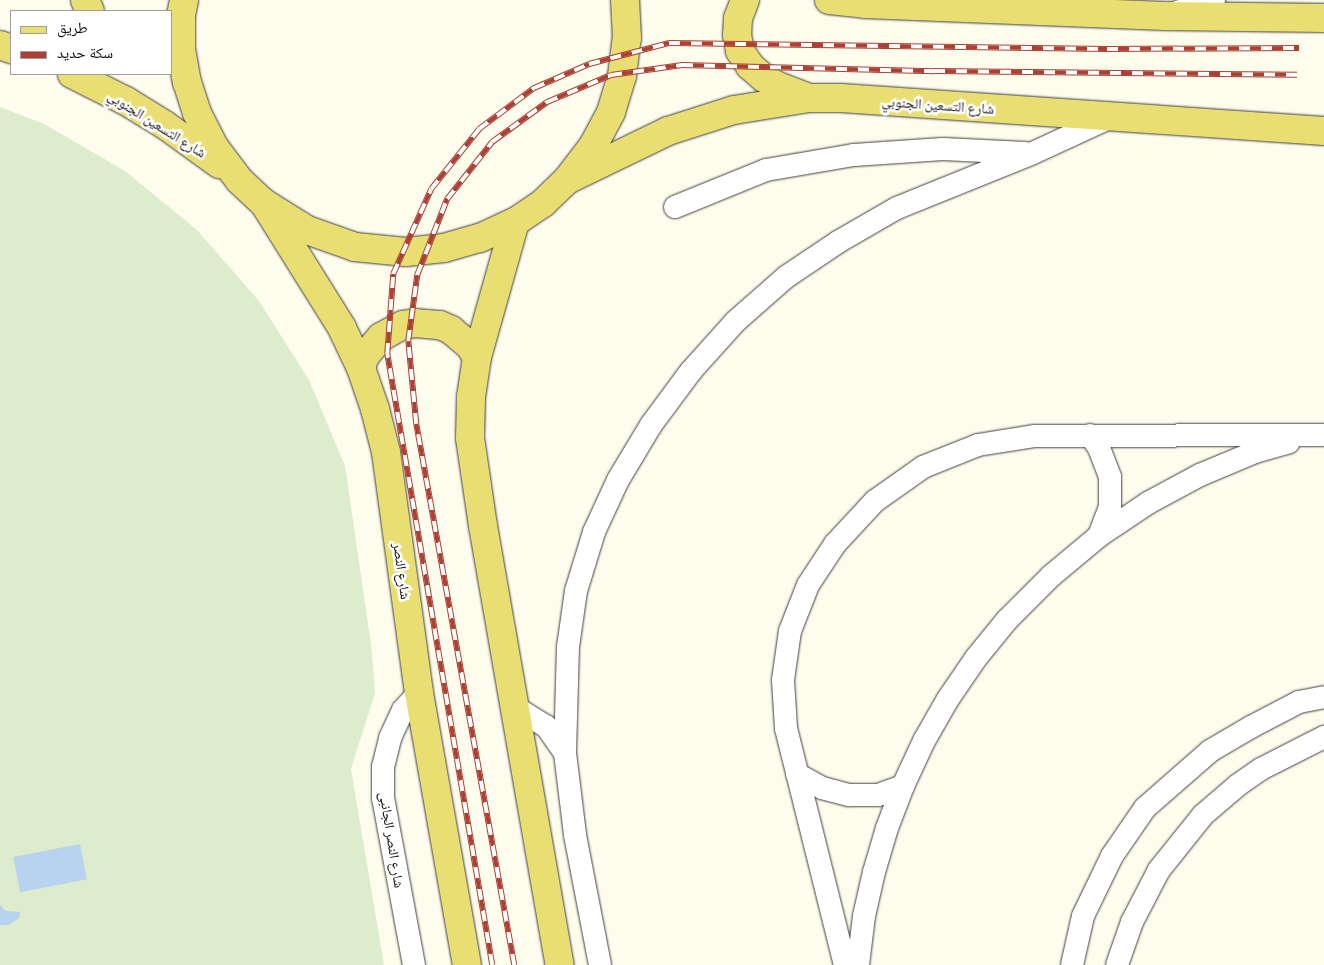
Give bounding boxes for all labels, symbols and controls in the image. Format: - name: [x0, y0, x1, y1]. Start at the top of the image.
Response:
- legend: [10, 10, 172, 75]
- text: طريق: [57, 17, 88, 37]
- text: سكة حديد: [57, 42, 113, 62]
- street label: شارع التسعين الجنوبي: [105, 87, 209, 161]
- street label: شارع التسعين الجنوبي: [881, 93, 995, 117]
- street label: شارع النصر: [390, 542, 414, 600]
- street label: شارع النصر الجانبى: [376, 791, 408, 889]

